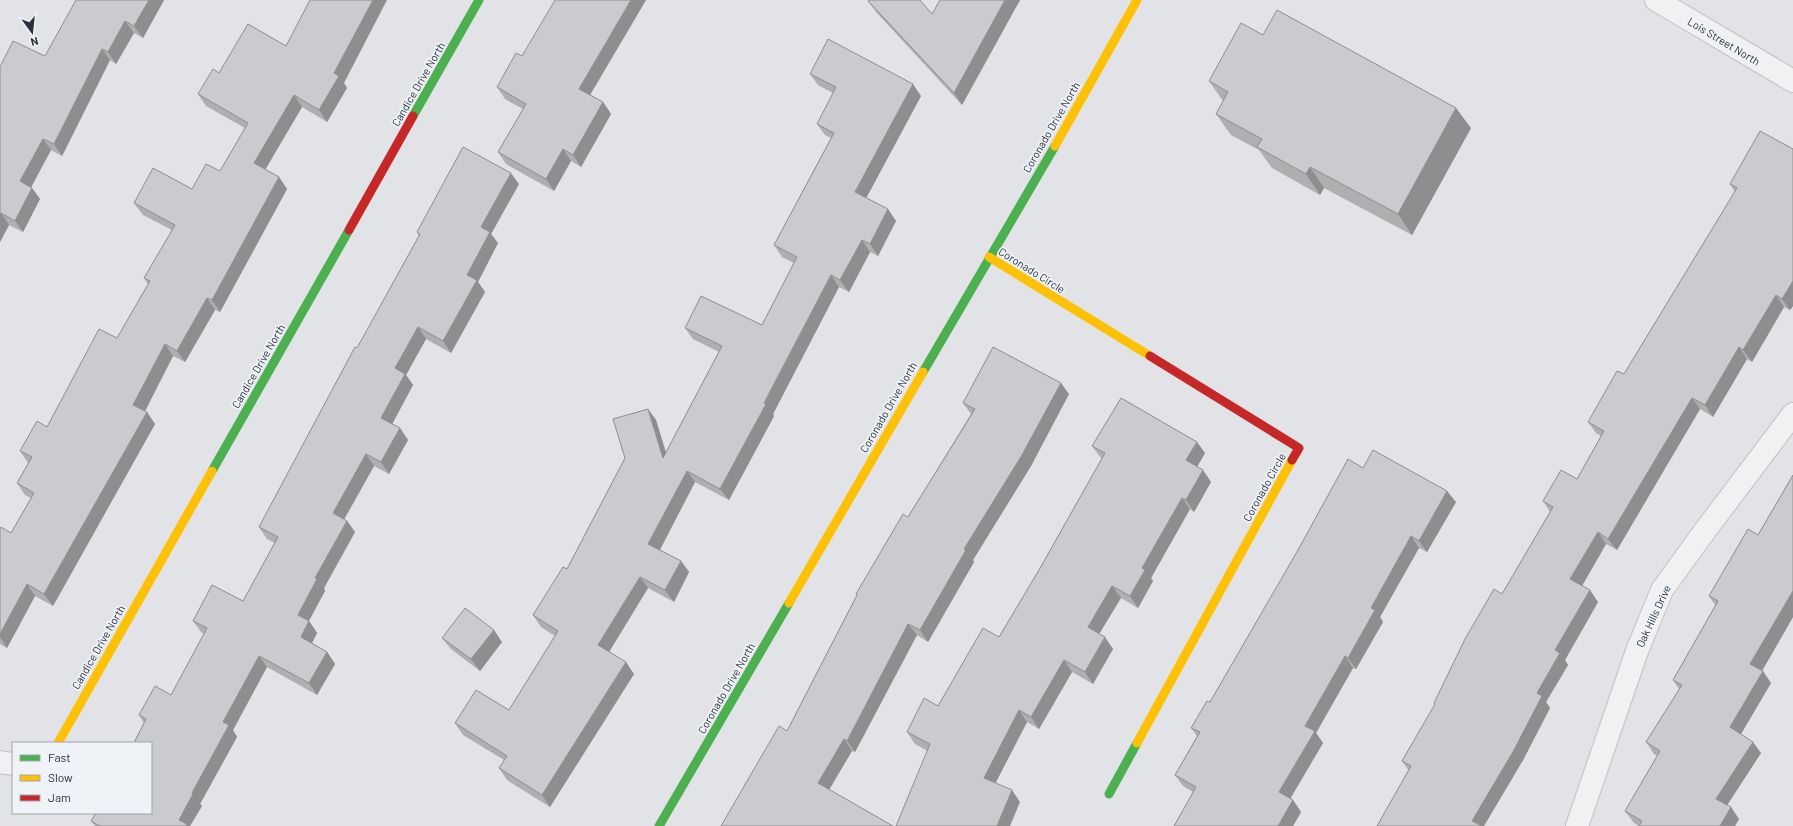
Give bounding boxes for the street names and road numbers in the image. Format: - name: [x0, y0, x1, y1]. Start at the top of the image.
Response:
- street label: Lois Street North: [1685, 14, 1763, 68]
- street label: Candice Drive North: [389, 40, 447, 128]
- street label: Coronado Drive North: [1020, 79, 1082, 175]
- street label: Coronado Circle: [996, 244, 1068, 296]
- street label: Candice Drive North: [229, 322, 287, 410]
- street label: Coronado Drive North: [857, 359, 919, 455]
- street label: Coronado Circle: [1240, 451, 1288, 523]
- street label: Oak Hills Drive: [1633, 583, 1673, 649]
- street label: Candice Drive North: [69, 603, 127, 691]
- street label: Coronado Drive North: [695, 640, 757, 736]

